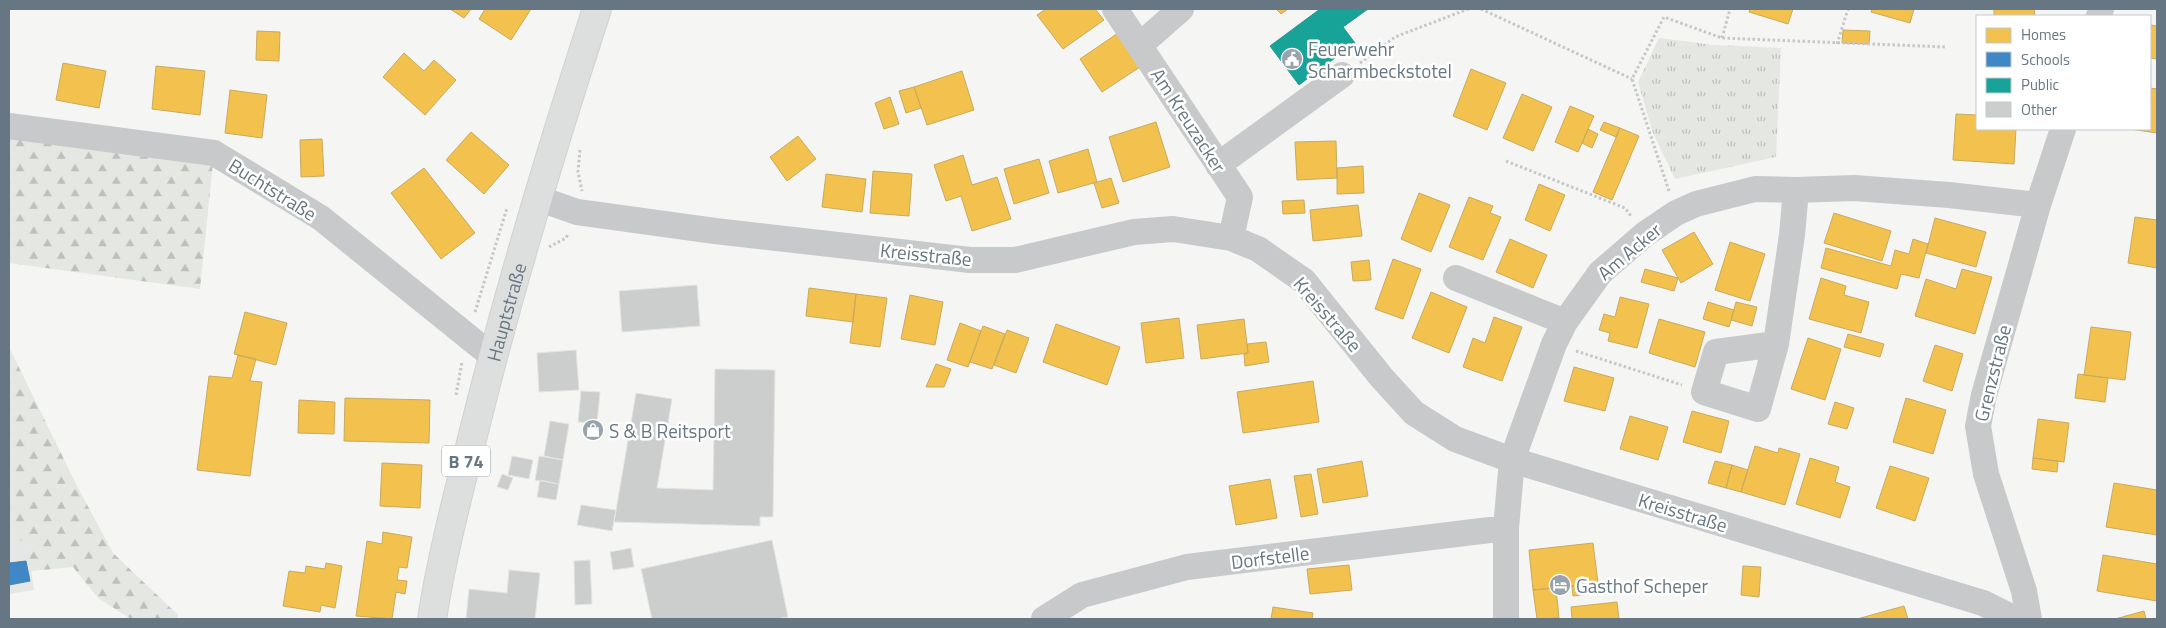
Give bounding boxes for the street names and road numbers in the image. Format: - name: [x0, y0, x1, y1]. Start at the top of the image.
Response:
- street label: Am Kreuzacker: [1144, 62, 1234, 178]
- street label: Buchtstraße: [223, 150, 323, 228]
- street label: Am Acker: [1591, 215, 1668, 287]
- street label: Kreisstraße: [879, 235, 973, 273]
- street label: Hauptstraße: [478, 259, 533, 364]
- street label: Kreisstraße: [1287, 270, 1369, 358]
- street label: Grenzstraße: [1966, 322, 2018, 424]
- road number: B 74: [442, 446, 490, 476]
- street label: Kreisstraße: [1635, 485, 1731, 539]
- street label: Dorfstelle: [1229, 538, 1311, 576]

